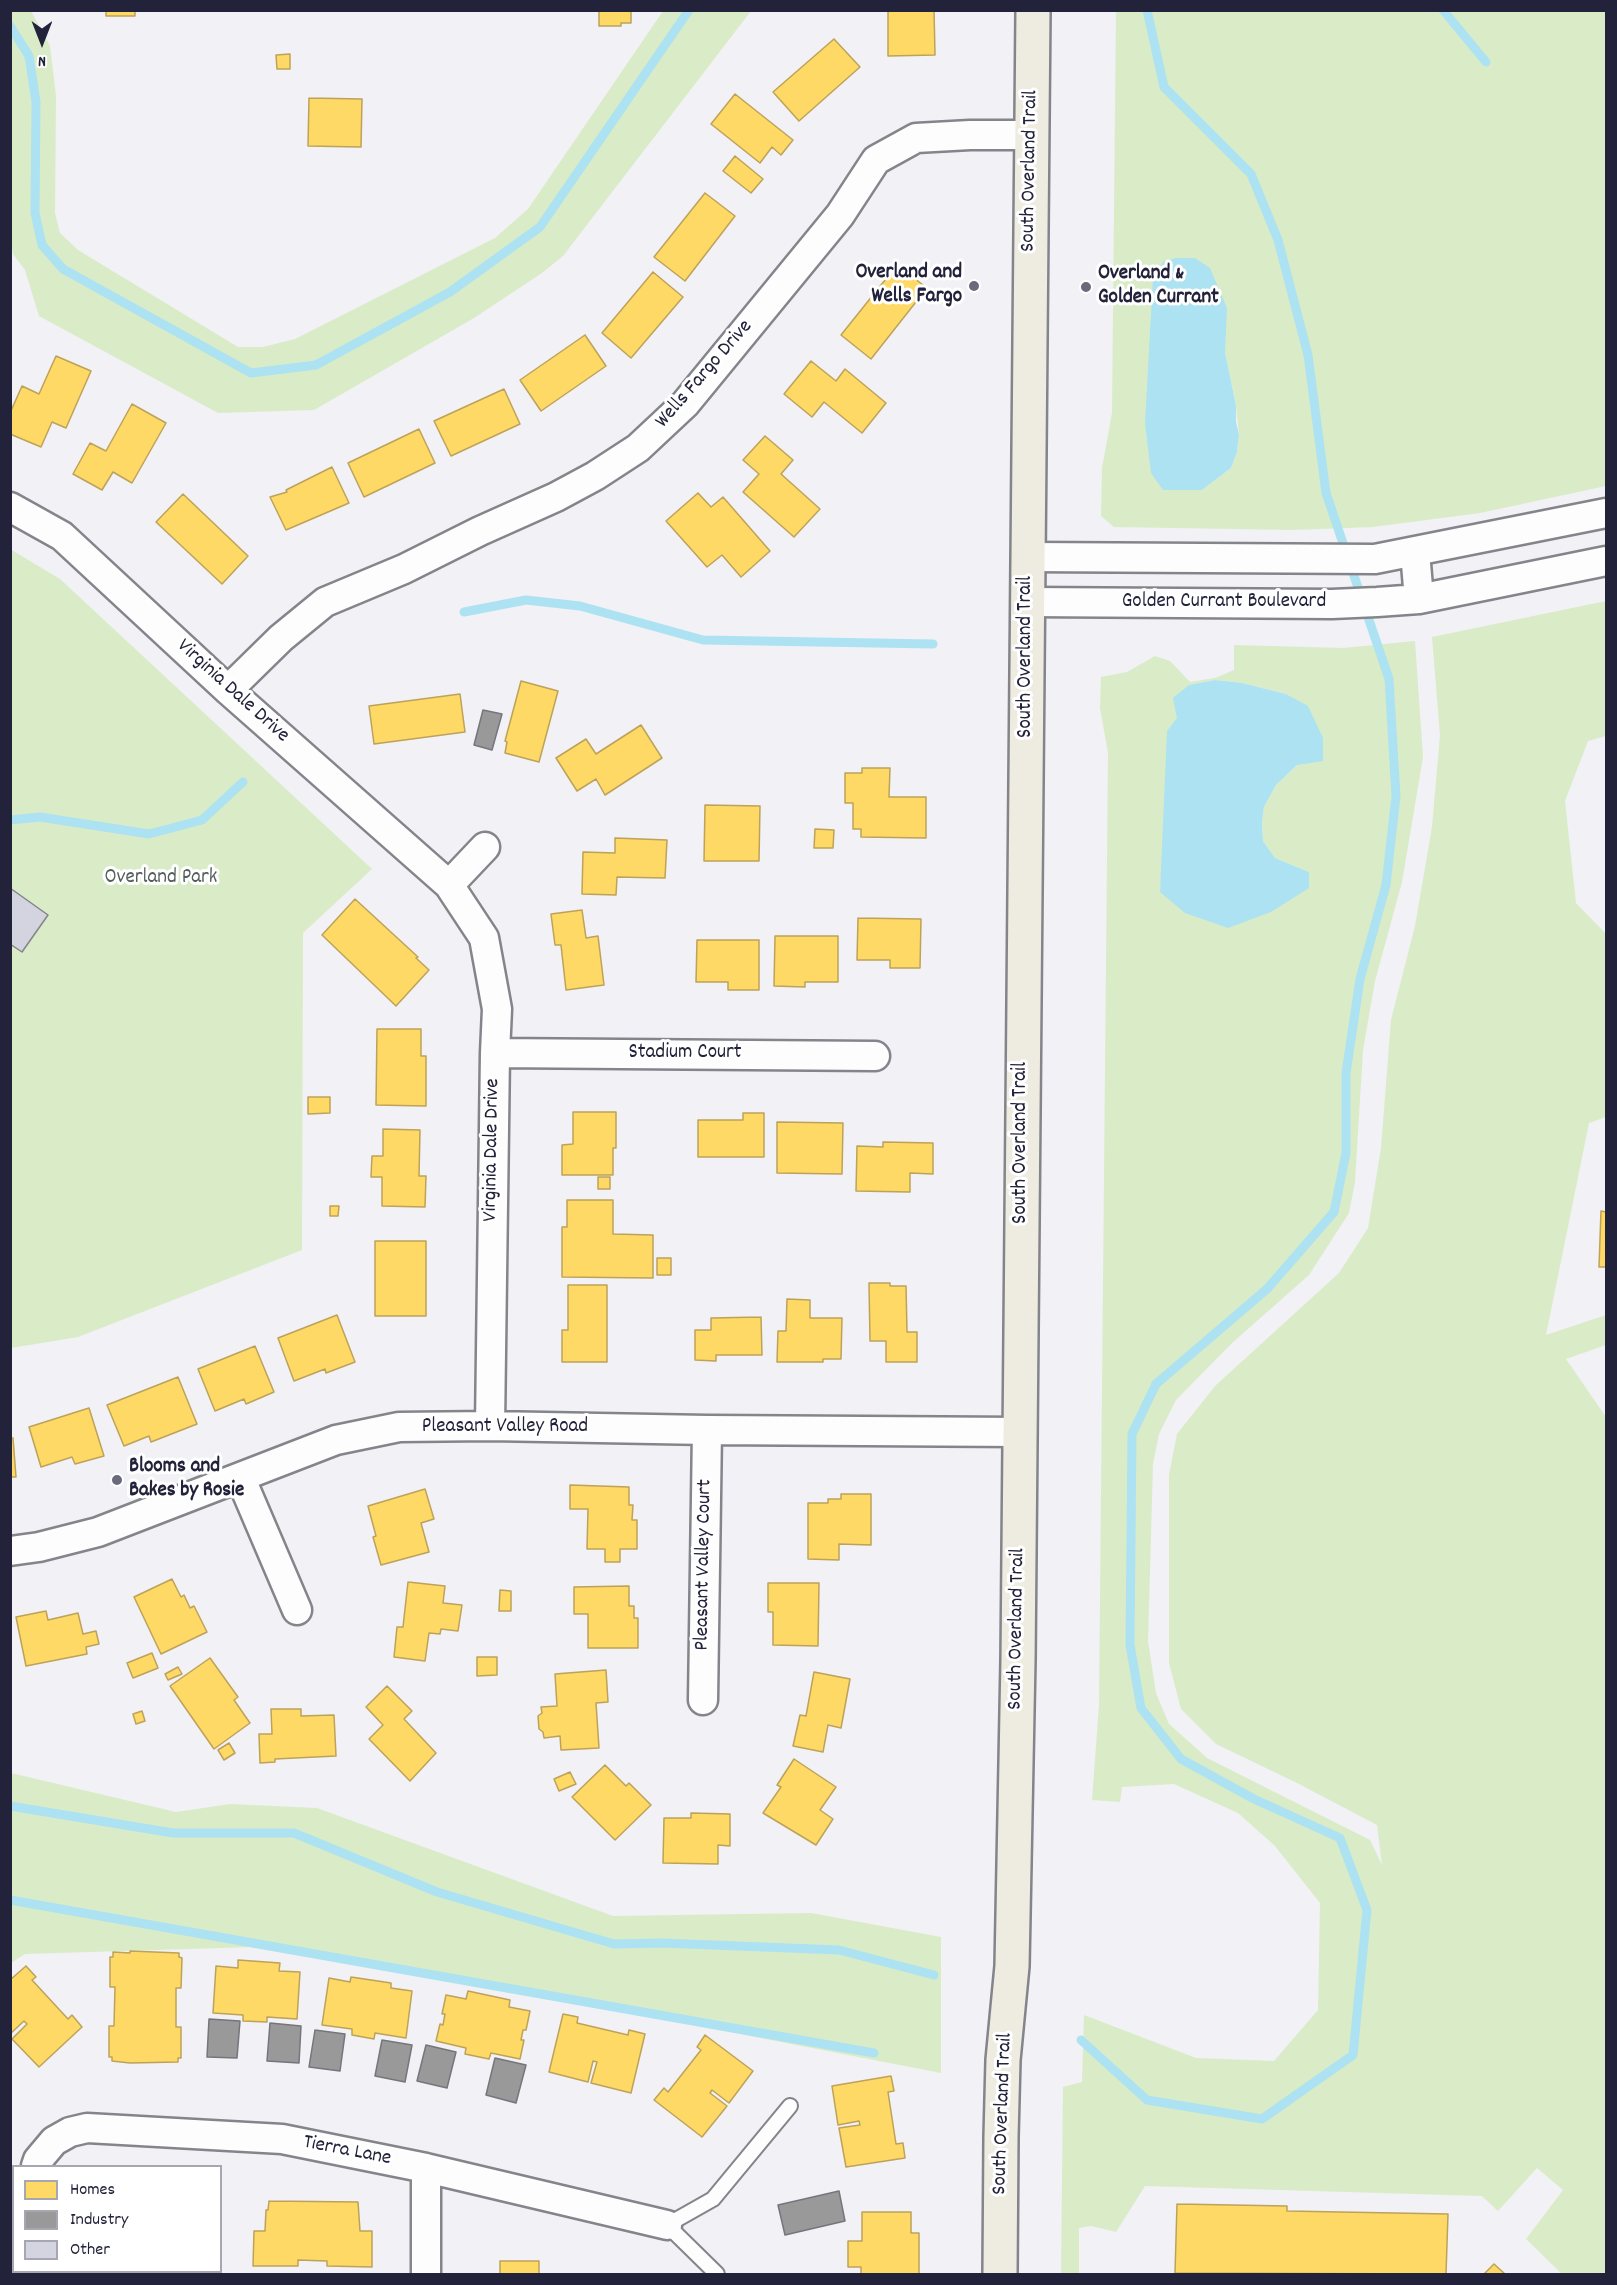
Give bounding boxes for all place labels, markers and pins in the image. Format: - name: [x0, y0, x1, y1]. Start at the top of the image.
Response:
- place label: Overland and Wells Fargo: [856, 261, 962, 311]
- place label: Overland & Golden Currant: [1098, 262, 1219, 312]
- marker: Overland and Wells Fargo: [967, 279, 981, 293]
- marker: Overland & Golden Currant: [1079, 280, 1093, 294]
- place label: Blooms and Bakes by Rosie: [129, 1455, 244, 1505]
- marker: Blooms and Bakes by Rosie: [110, 1473, 124, 1487]

